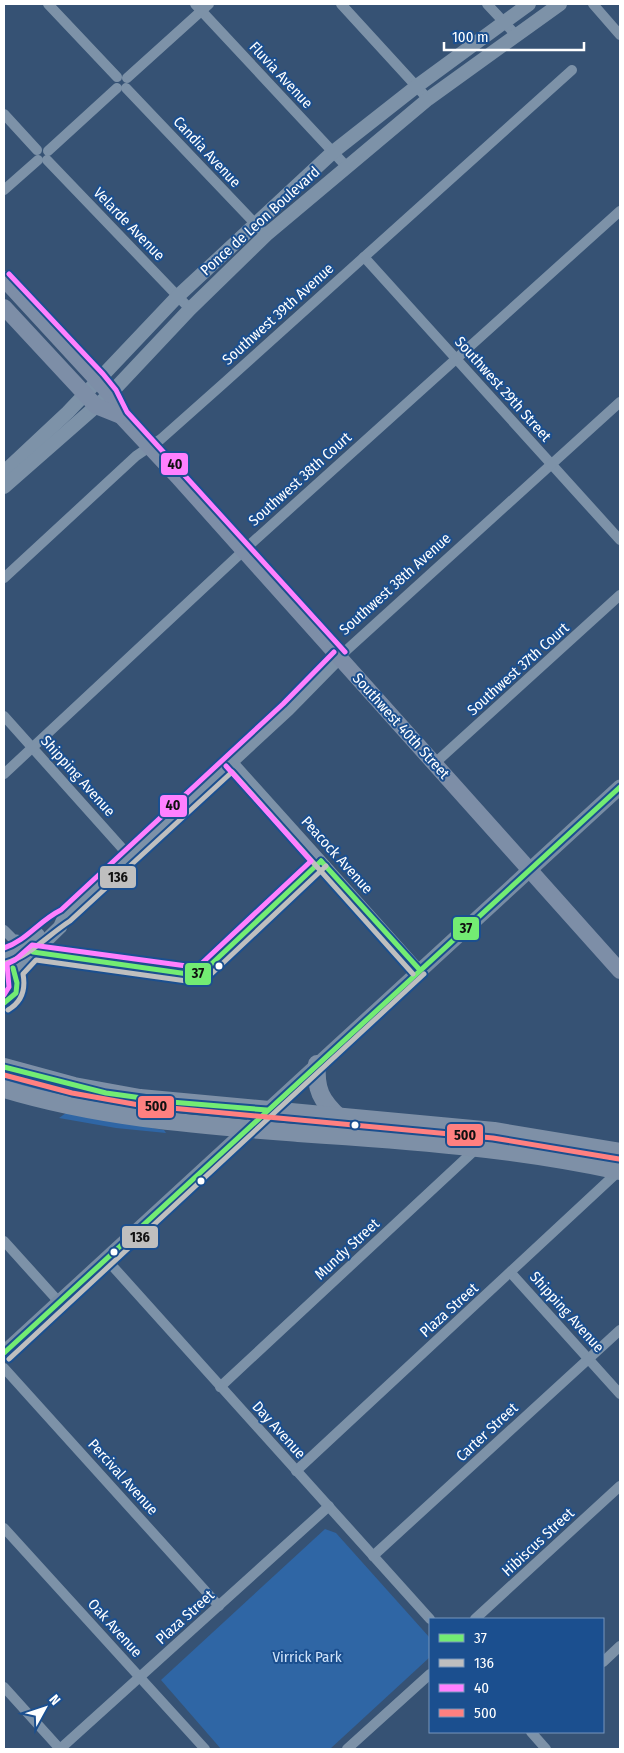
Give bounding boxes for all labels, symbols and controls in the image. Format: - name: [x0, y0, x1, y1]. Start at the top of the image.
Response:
- scale bar: [444, 20, 584, 52]
- text: 100 m: [452, 28, 489, 46]
- street label: Fluvia Avenue: [246, 38, 316, 112]
- street label: Candia Avenue: [170, 113, 244, 191]
- street label: Ponce de Leon Boulevard: [197, 163, 323, 279]
- street label: Velarde Avenue: [90, 184, 168, 264]
- street label: Southwest 39th Avenue: [219, 259, 337, 369]
- street label: Southwest 29th Street: [451, 333, 555, 445]
- street label: Southwest 38th Court: [245, 428, 355, 530]
- line badge: 40: [160, 452, 189, 476]
- text: 40: [168, 456, 183, 473]
- street label: Southwest 38th Avenue: [336, 529, 454, 639]
- street label: Southwest 37th Court: [464, 619, 573, 719]
- street label: Southwest 40th Street: [349, 669, 453, 783]
- street label: Shipping Avenue: [37, 732, 119, 820]
- line badge: 40: [159, 794, 188, 818]
- text: 40: [166, 797, 181, 814]
- street label: Peacock Avenue: [298, 813, 376, 897]
- line badge: 136: [99, 865, 137, 889]
- text: 136: [108, 869, 128, 886]
- line badge: 37: [452, 916, 480, 941]
- text: 37: [459, 920, 472, 937]
- unlabelled marker: [214, 961, 224, 971]
- line badge: 37: [184, 962, 212, 986]
- text: 37: [191, 965, 204, 982]
- line badge: 500: [137, 1095, 175, 1119]
- text: 500: [145, 1098, 167, 1115]
- unlabelled marker: [350, 1120, 360, 1130]
- line badge: 500: [446, 1123, 484, 1147]
- text: 500: [454, 1127, 476, 1144]
- unlabelled marker: [196, 1176, 206, 1186]
- street label: Mundy Street: [311, 1215, 383, 1283]
- line badge: 136: [121, 1225, 159, 1249]
- text: 136: [130, 1229, 150, 1246]
- unlabelled marker: [109, 1247, 119, 1257]
- street label: Shipping Avenue: [526, 1268, 608, 1356]
- street label: Plaza Street: [416, 1279, 482, 1341]
- street label: Day Avenue: [249, 1398, 309, 1462]
- street label: Carter Street: [452, 1399, 522, 1465]
- street label: Percival Avenue: [84, 1435, 162, 1519]
- street label: Hibiscus Street: [498, 1504, 578, 1580]
- street label: Plaza Street: [152, 1586, 218, 1648]
- street label: Oak Avenue: [84, 1595, 146, 1661]
- legend: [429, 1618, 604, 1733]
- text: 37: [474, 1629, 487, 1647]
- park label: Virrick Park: [272, 1648, 342, 1666]
- text: 136: [474, 1654, 494, 1672]
- text: 40: [474, 1679, 489, 1697]
- north arrow: [20, 1683, 70, 1733]
- text: N: [45, 1691, 64, 1709]
- text: 500: [474, 1704, 497, 1722]

